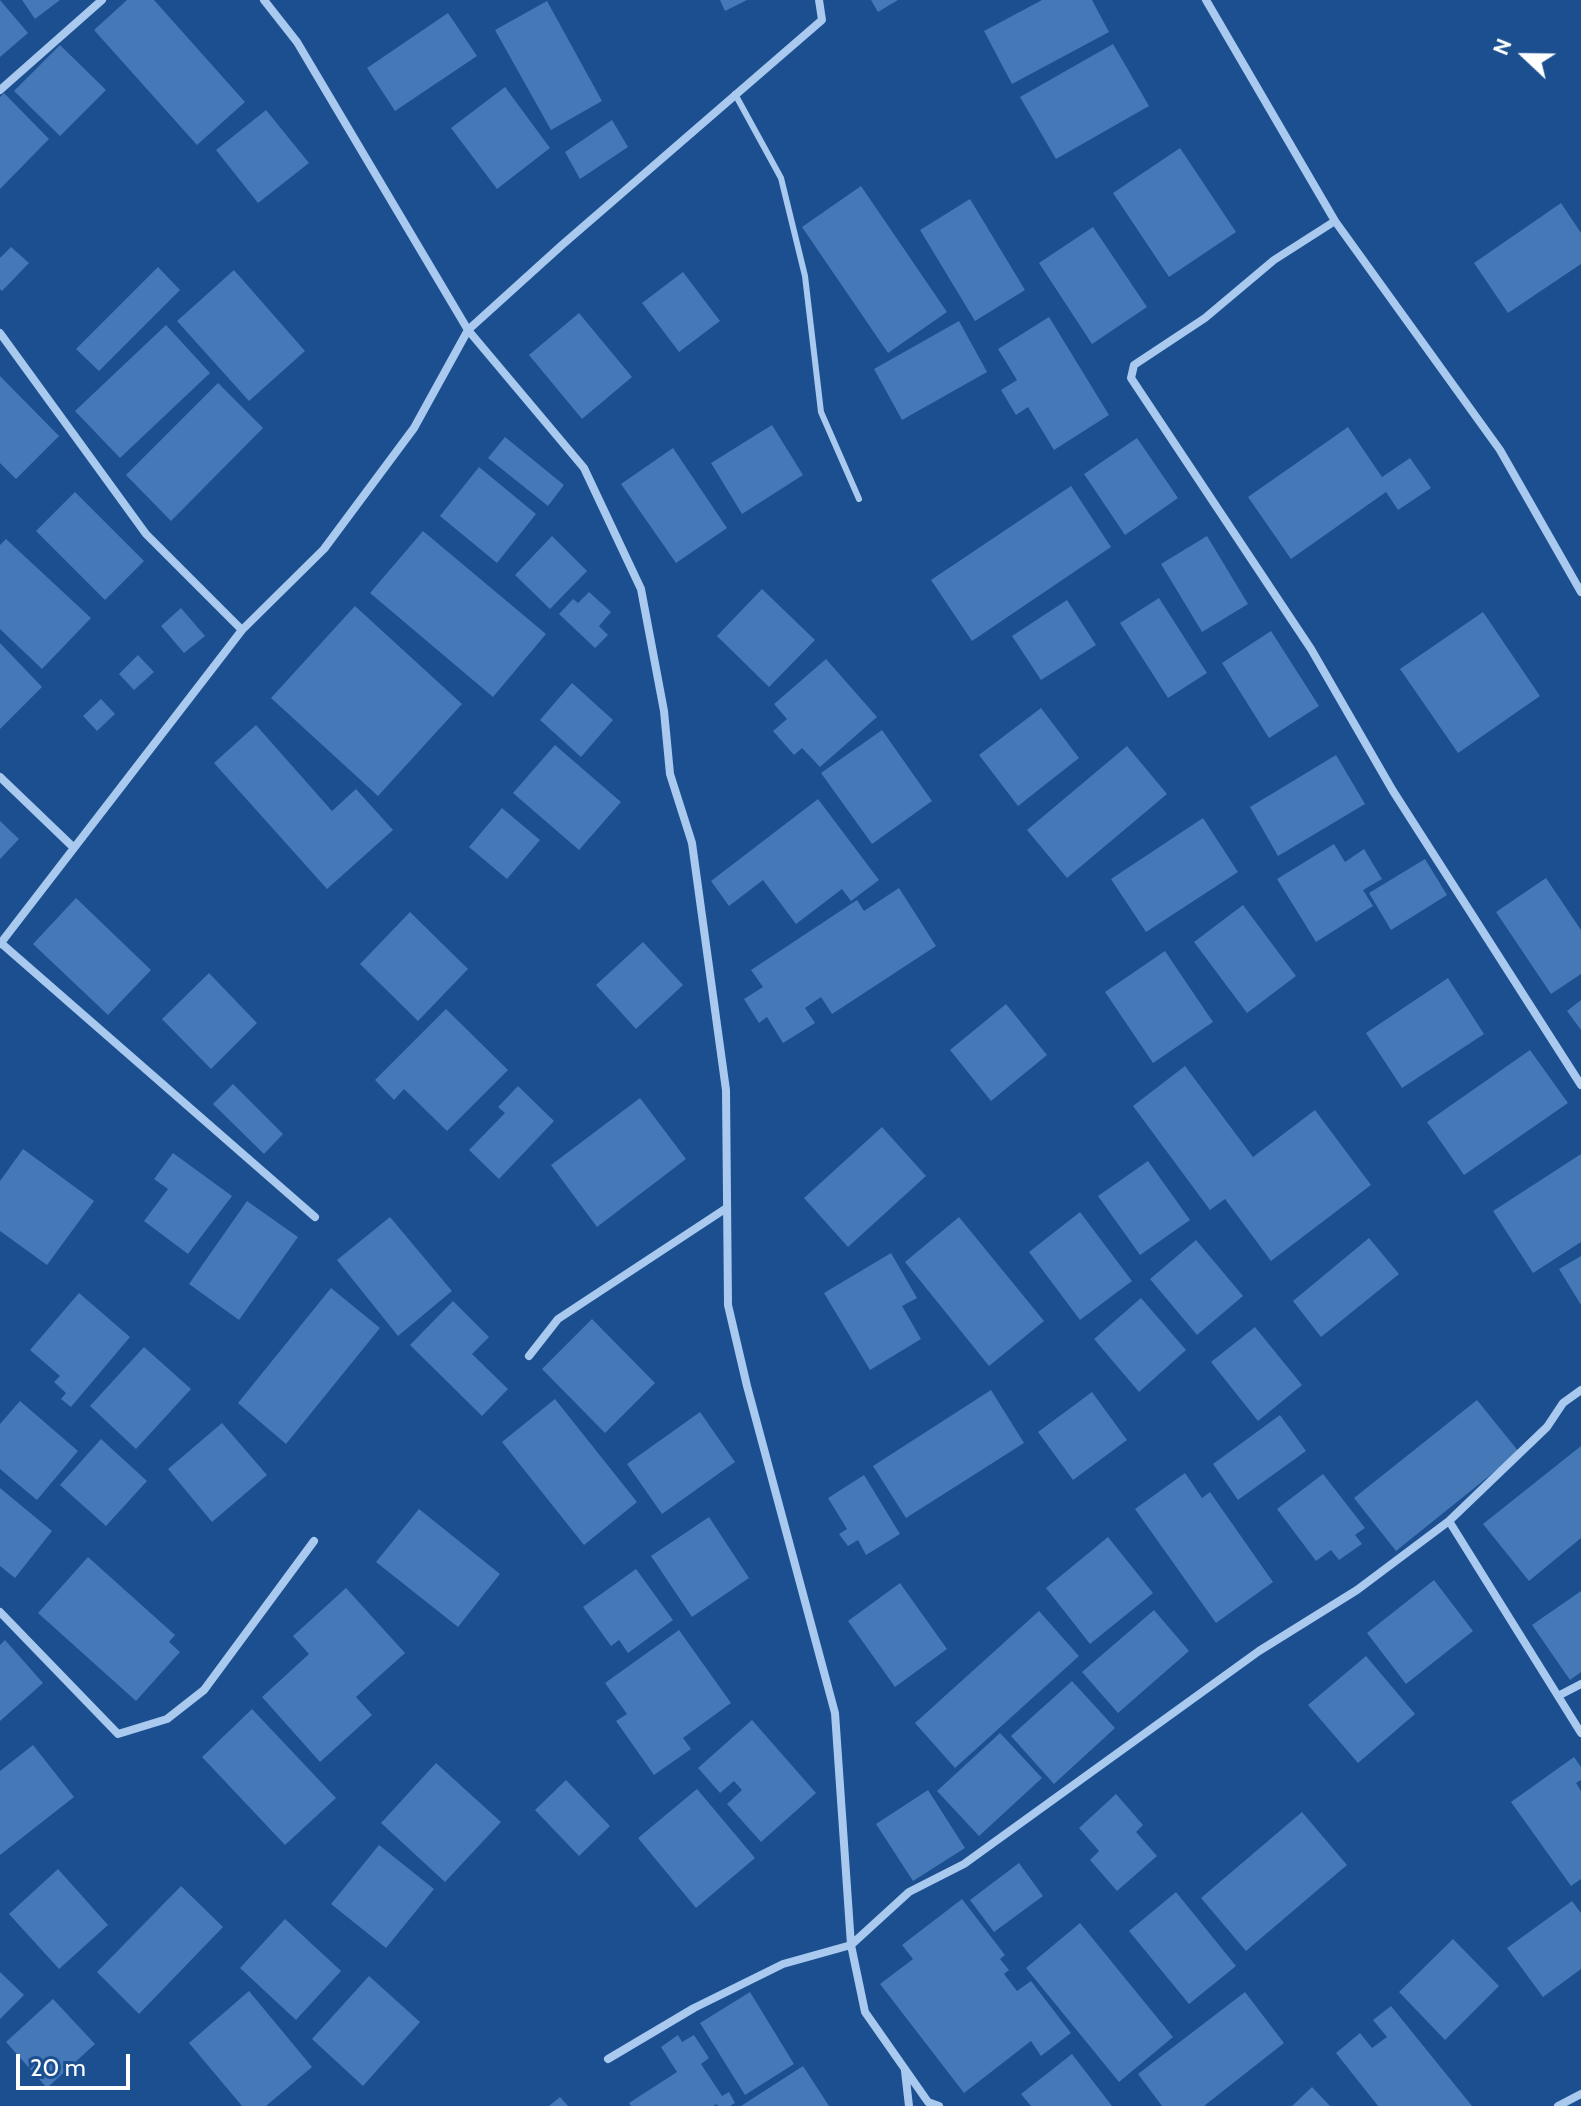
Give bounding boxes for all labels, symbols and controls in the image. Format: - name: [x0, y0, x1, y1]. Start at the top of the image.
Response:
- north arrow: [1485, 16, 1565, 96]
- text: N: [1487, 35, 1518, 59]
- scale bar: [20, 2038, 134, 2088]
- text: 20 m: [30, 2053, 86, 2082]

